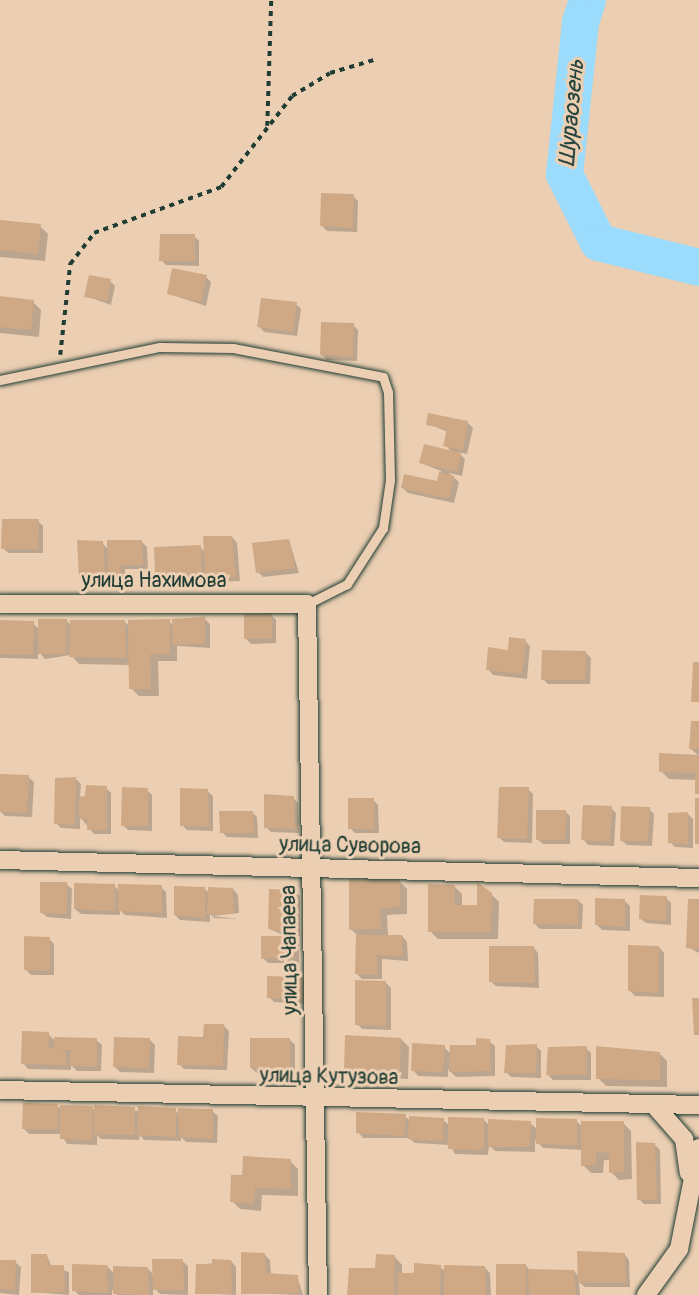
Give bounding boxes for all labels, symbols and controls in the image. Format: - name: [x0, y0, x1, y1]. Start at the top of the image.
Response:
- water label: Шураозень: [554, 58, 590, 168]
- street label: улица Нахимова: [82, 568, 226, 594]
- street label: улица Суворова: [279, 832, 421, 860]
- street label: улица Чапаева: [276, 885, 304, 1015]
- street label: улица Кутузова: [259, 1063, 399, 1091]

